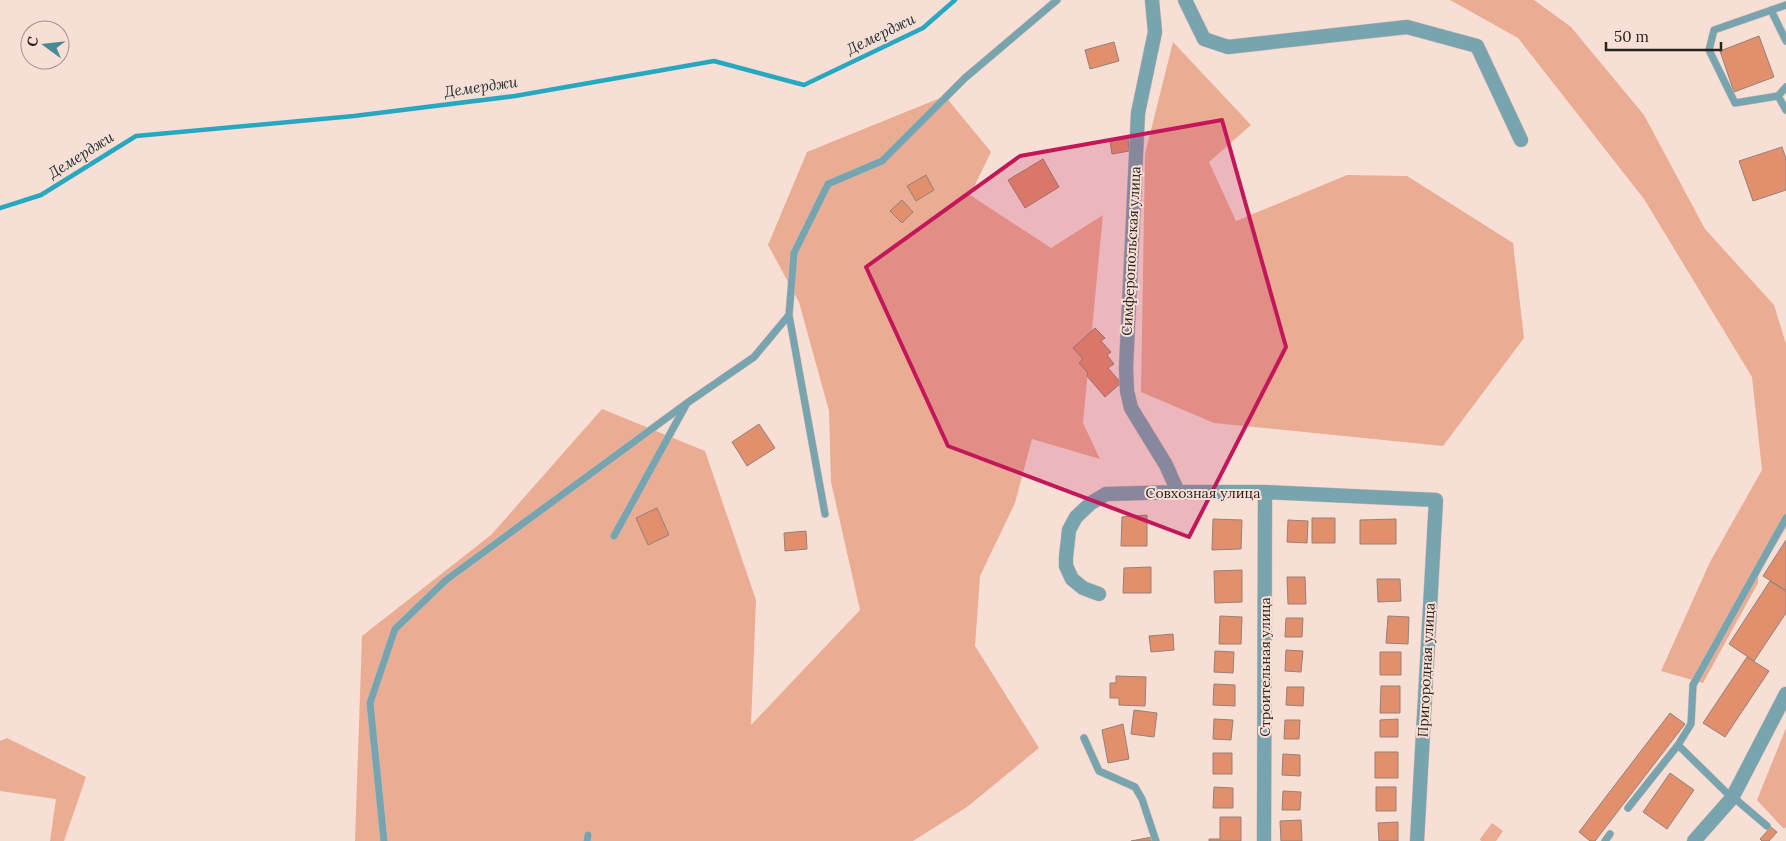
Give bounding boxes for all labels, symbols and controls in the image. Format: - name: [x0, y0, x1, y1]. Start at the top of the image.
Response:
- water label: Демерджи: [843, 9, 918, 59]
- north arrow: [20, 20, 70, 70]
- scale bar: [1606, 20, 1721, 52]
- text: 50 m: [1614, 27, 1649, 46]
- text: С: [23, 34, 42, 49]
- water label: Демерджи: [442, 72, 519, 101]
- water label: Демерджи: [44, 127, 117, 183]
- street label: Симферопольская улица: [1118, 166, 1144, 336]
- street label: Совхозная улица: [1146, 484, 1260, 502]
- street label: Строительная улица: [1256, 597, 1274, 737]
- street label: Пригородная улица: [1413, 602, 1439, 738]

